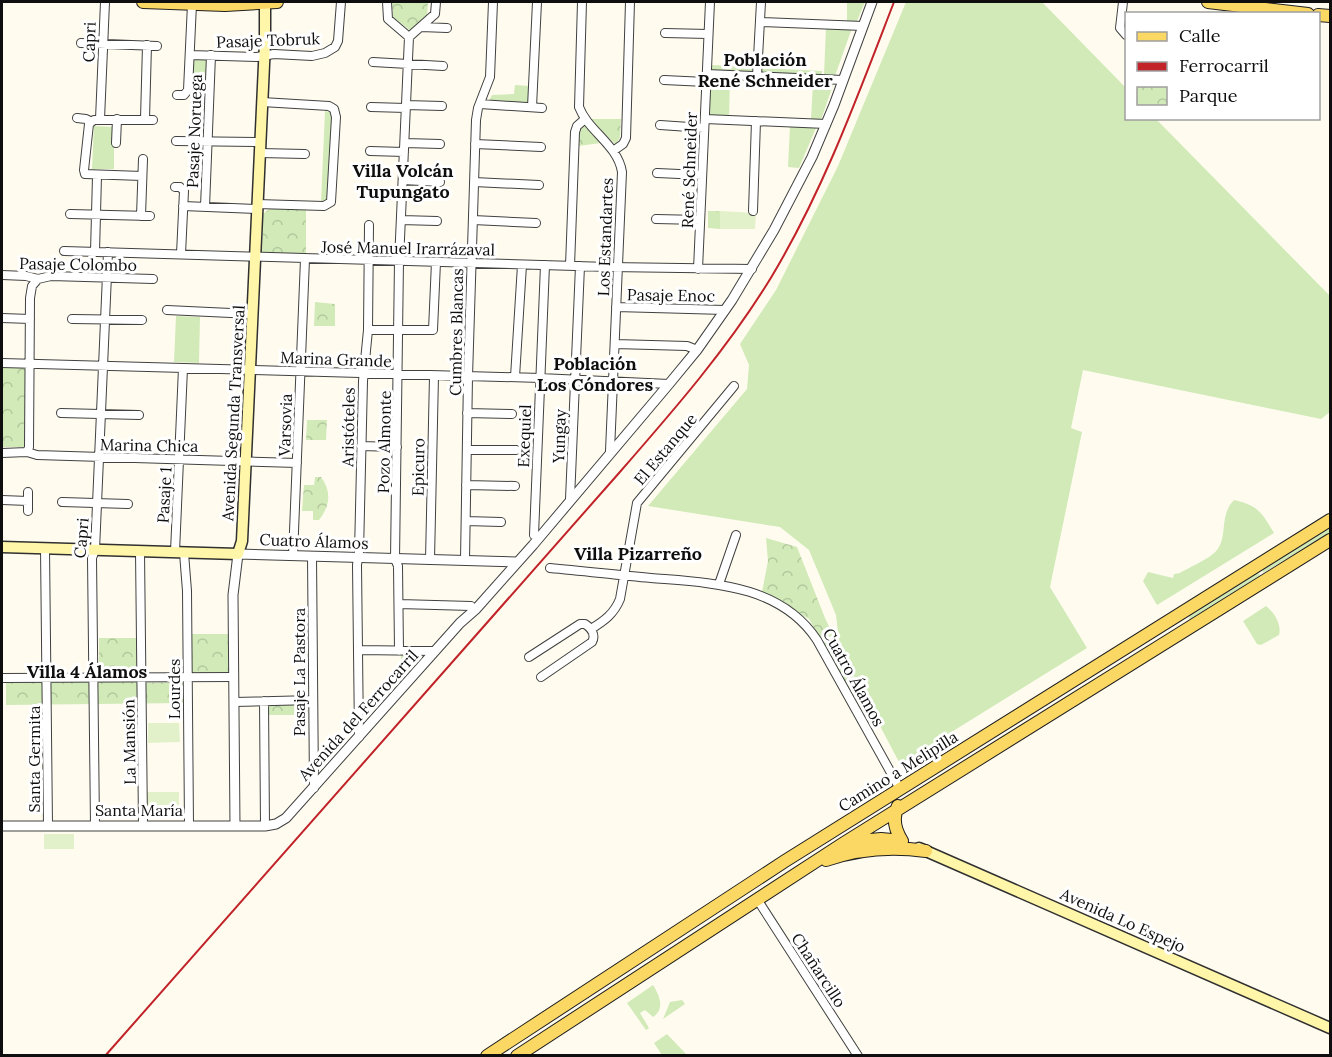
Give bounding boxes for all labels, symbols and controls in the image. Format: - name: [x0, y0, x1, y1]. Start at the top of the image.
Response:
- legend: [1125, 12, 1320, 120]
- street label: Capri: [78, 21, 100, 63]
- text: Calle: [1179, 24, 1221, 47]
- street label: Pasaje Tobruk: [216, 28, 321, 52]
- district label: Población René Schneider: [697, 48, 833, 92]
- text: Ferrocarril: [1179, 54, 1269, 77]
- street label: Pasaje Noruega: [182, 74, 206, 188]
- text: Parque: [1179, 84, 1238, 107]
- street label: René Schneider: [677, 111, 701, 229]
- district label: Villa Volcán Tupungato: [353, 159, 454, 203]
- street label: Los Estandartes: [593, 177, 617, 297]
- street label: José Manuel Irarrázaval: [320, 236, 495, 260]
- street label: Pasaje Colombo: [19, 253, 137, 275]
- street label: Cumbres Blancas: [445, 268, 467, 396]
- street label: Pasaje Enoc: [627, 284, 715, 306]
- street label: Avenida Segunda Transversal: [217, 304, 249, 523]
- street label: Marina Grande: [280, 347, 393, 371]
- district label: Población Los Cóndores: [537, 352, 653, 396]
- street label: Aristóteles: [337, 387, 359, 468]
- street label: Pozo Almonte: [373, 390, 395, 494]
- street label: Varsovia: [274, 393, 296, 458]
- street label: Exequiel: [513, 404, 535, 468]
- street label: Yungay: [548, 408, 570, 464]
- street label: El Estanque: [629, 409, 701, 489]
- street label: Marina Chica: [100, 434, 198, 456]
- street label: Epicuro: [407, 438, 429, 496]
- street label: Pasaje 1: [153, 466, 175, 524]
- street label: Capri: [69, 517, 93, 559]
- street label: Cuatro Álamos: [259, 529, 369, 553]
- district label: Villa Pizarreño: [574, 542, 702, 565]
- street label: Pasaje La Pastora: [289, 608, 309, 736]
- street label: Cuatro Álamos: [819, 624, 889, 730]
- street label: Avenida del Ferrocarril: [293, 645, 422, 785]
- street label: Lourdes: [164, 659, 184, 719]
- district label: Villa 4 Álamos: [27, 660, 148, 683]
- street label: La Mansión: [118, 699, 140, 785]
- street label: Santa Germita: [24, 706, 44, 812]
- street label: Camino a Melipilla: [835, 726, 961, 816]
- street label: Santa María: [95, 800, 183, 820]
- street label: Avenida Lo Espejo: [1057, 883, 1189, 956]
- street label: Chañarcillo: [787, 929, 851, 1011]

